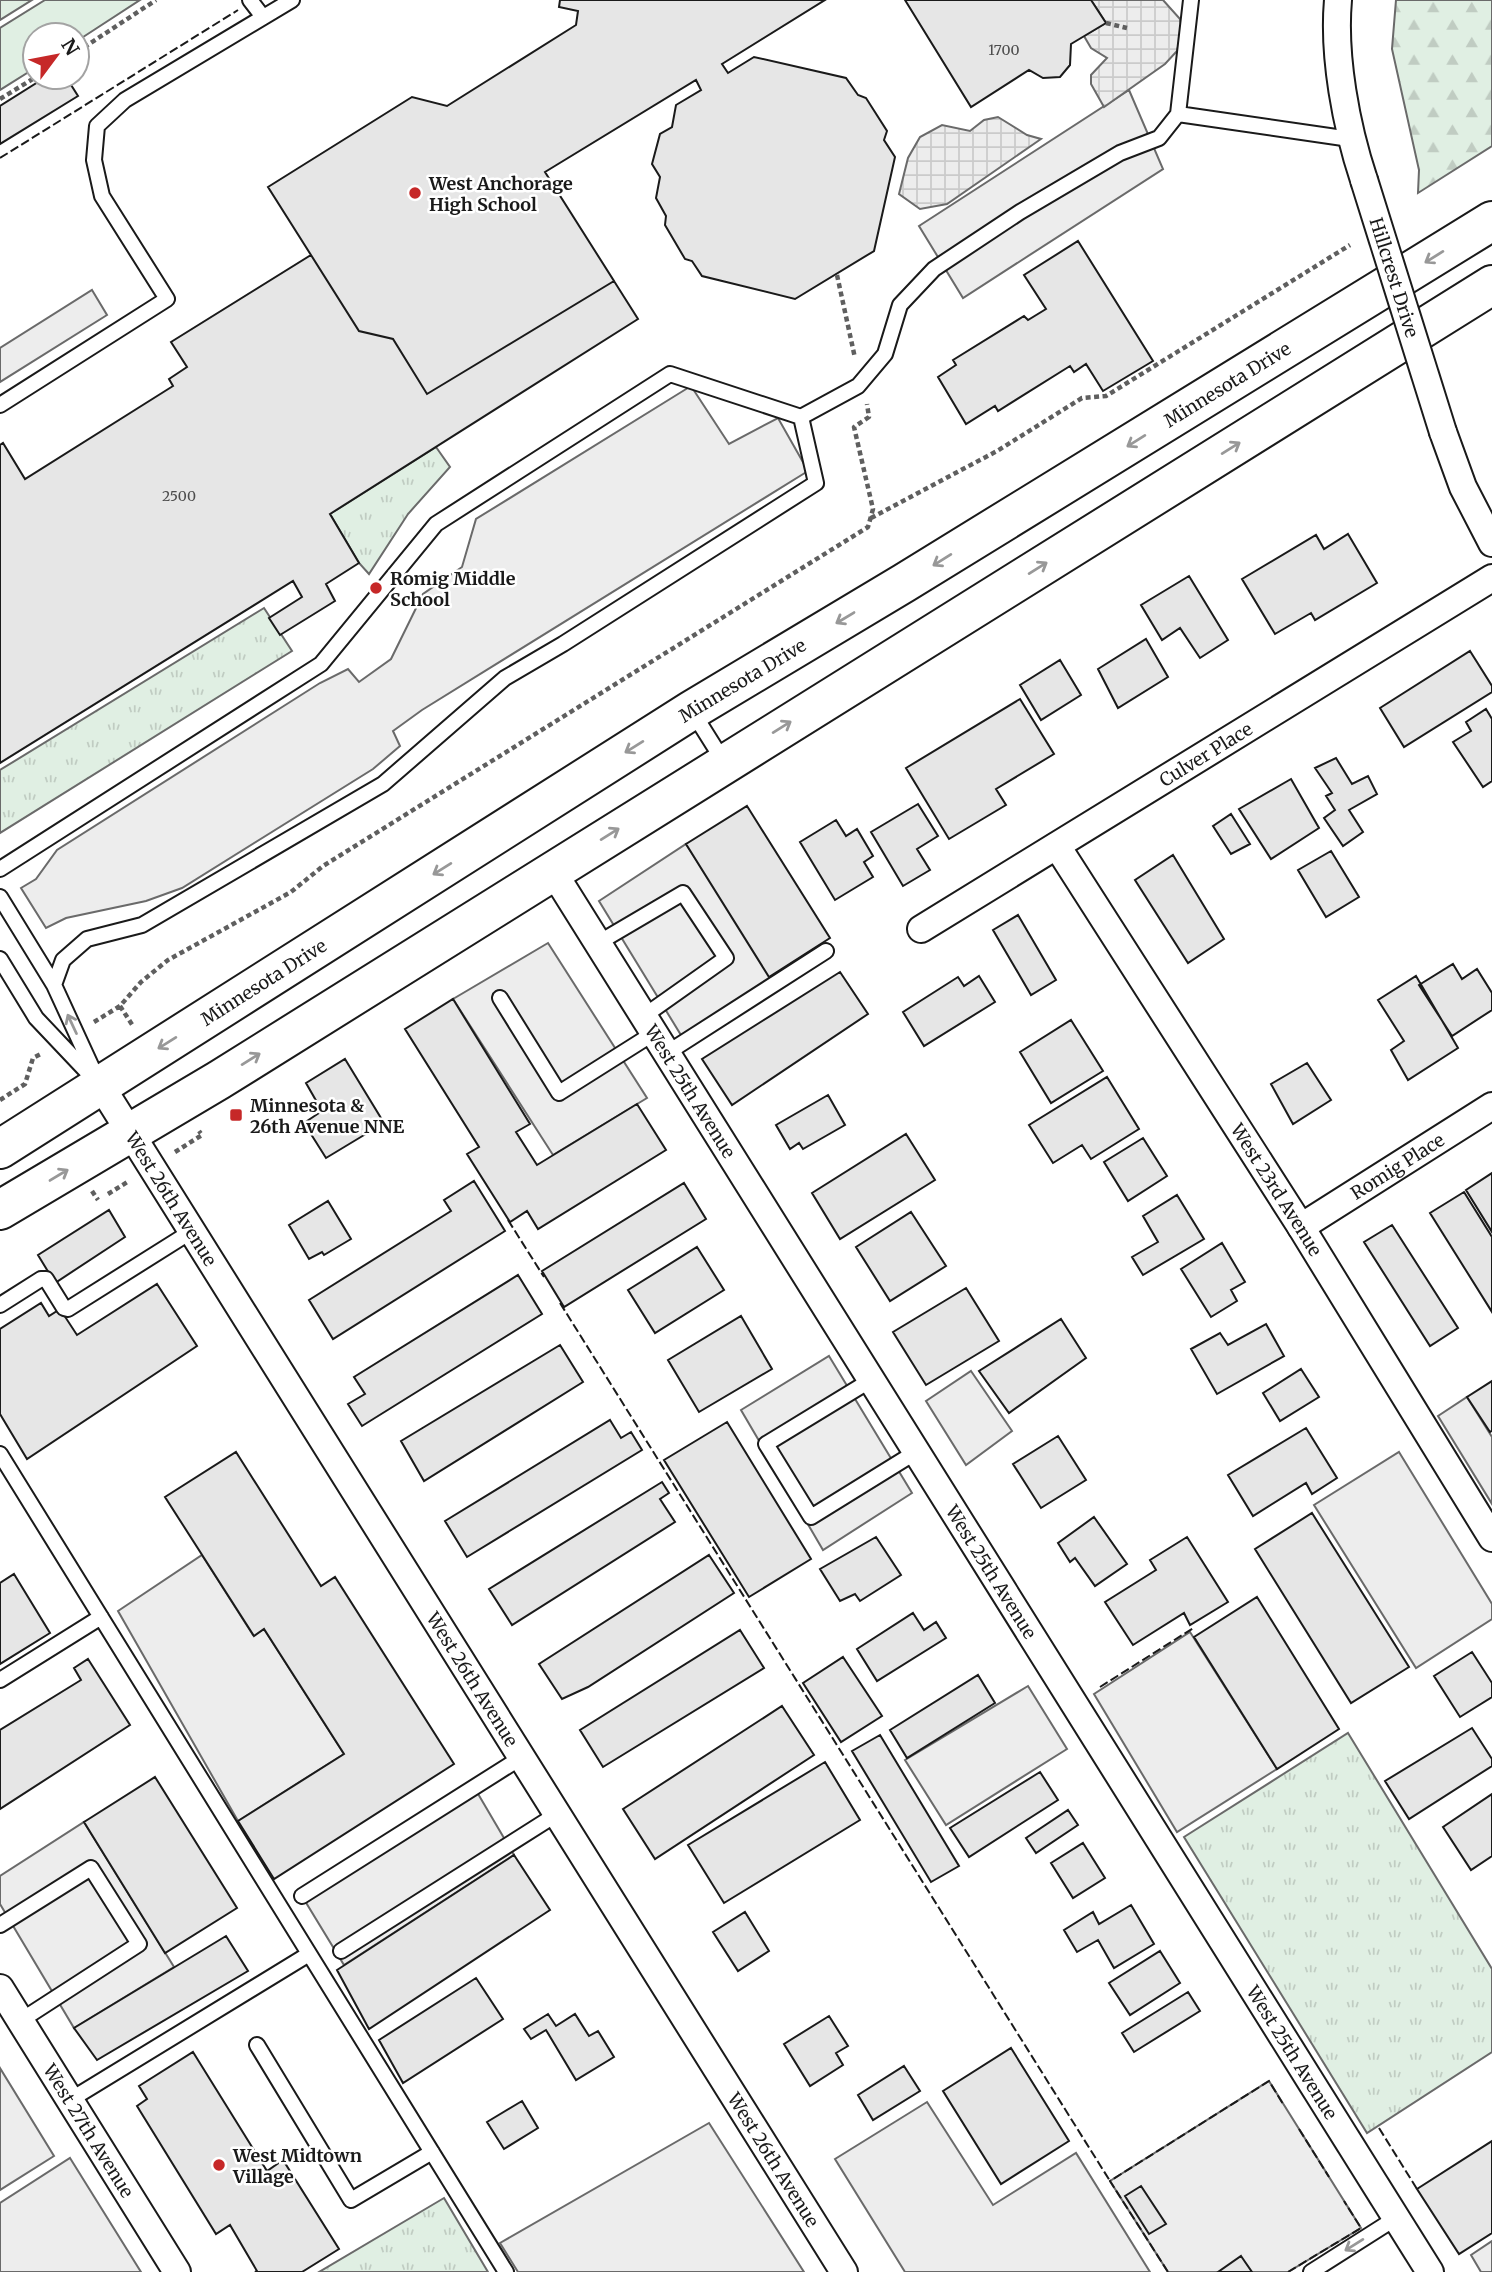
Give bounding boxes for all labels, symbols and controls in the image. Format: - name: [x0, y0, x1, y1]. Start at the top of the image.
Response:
- north arrow: [21, 21, 91, 91]
- text: N: [56, 34, 85, 60]
- house number: 1700: [988, 41, 1020, 59]
- place label: West Anchorage High School: [428, 172, 573, 216]
- marker: West Anchorage High School: [407, 185, 423, 201]
- street label: Hillcrest Drive: [1365, 214, 1424, 340]
- one-way arrow: [1424, 251, 1444, 265]
- street label: Minnesota Drive: [1160, 336, 1295, 432]
- one-way arrow: [1126, 434, 1146, 448]
- one-way arrow: [1221, 440, 1240, 455]
- house number: 2500: [162, 487, 196, 505]
- one-way arrow: [933, 553, 953, 567]
- one-way arrow: [1027, 561, 1047, 575]
- place label: Romig Middle School: [390, 567, 516, 611]
- marker: Romig Middle School: [368, 580, 384, 596]
- one-way arrow: [836, 612, 856, 626]
- street label: Minnesota Drive: [674, 633, 810, 727]
- street label: Culver Place: [1155, 717, 1256, 791]
- one-way arrow: [772, 720, 792, 734]
- one-way arrow: [625, 739, 644, 754]
- one-way arrow: [600, 827, 619, 842]
- one-way arrow: [433, 861, 452, 876]
- street label: Minnesota Drive: [196, 934, 331, 1030]
- one-way arrow: [64, 1014, 78, 1035]
- street label: West 25th Avenue: [640, 1019, 741, 1162]
- one-way arrow: [158, 1037, 178, 1051]
- one-way arrow: [241, 1052, 261, 1066]
- place label: Minnesota & 26th Avenue NNE: [250, 1094, 404, 1138]
- marker: Minnesota & 26th Avenue NNE: [228, 1107, 244, 1123]
- street label: West 23rd Avenue: [1226, 1118, 1328, 1260]
- street label: West 26th Avenue: [120, 1126, 222, 1270]
- street label: Romig Place: [1346, 1128, 1448, 1204]
- one-way arrow: [48, 1168, 68, 1182]
- street label: West 25th Avenue: [941, 1500, 1042, 1643]
- street label: West 26th Avenue: [421, 1607, 523, 1751]
- street label: West 25th Avenue: [1241, 1980, 1343, 2123]
- street label: West 27th Avenue: [38, 2059, 139, 2202]
- street label: West 26th Avenue: [722, 2087, 824, 2231]
- place label: West Midtown Village: [232, 2144, 362, 2188]
- marker: West Midtown Village: [211, 2157, 227, 2173]
- one-way arrow: [1344, 2239, 1364, 2253]

